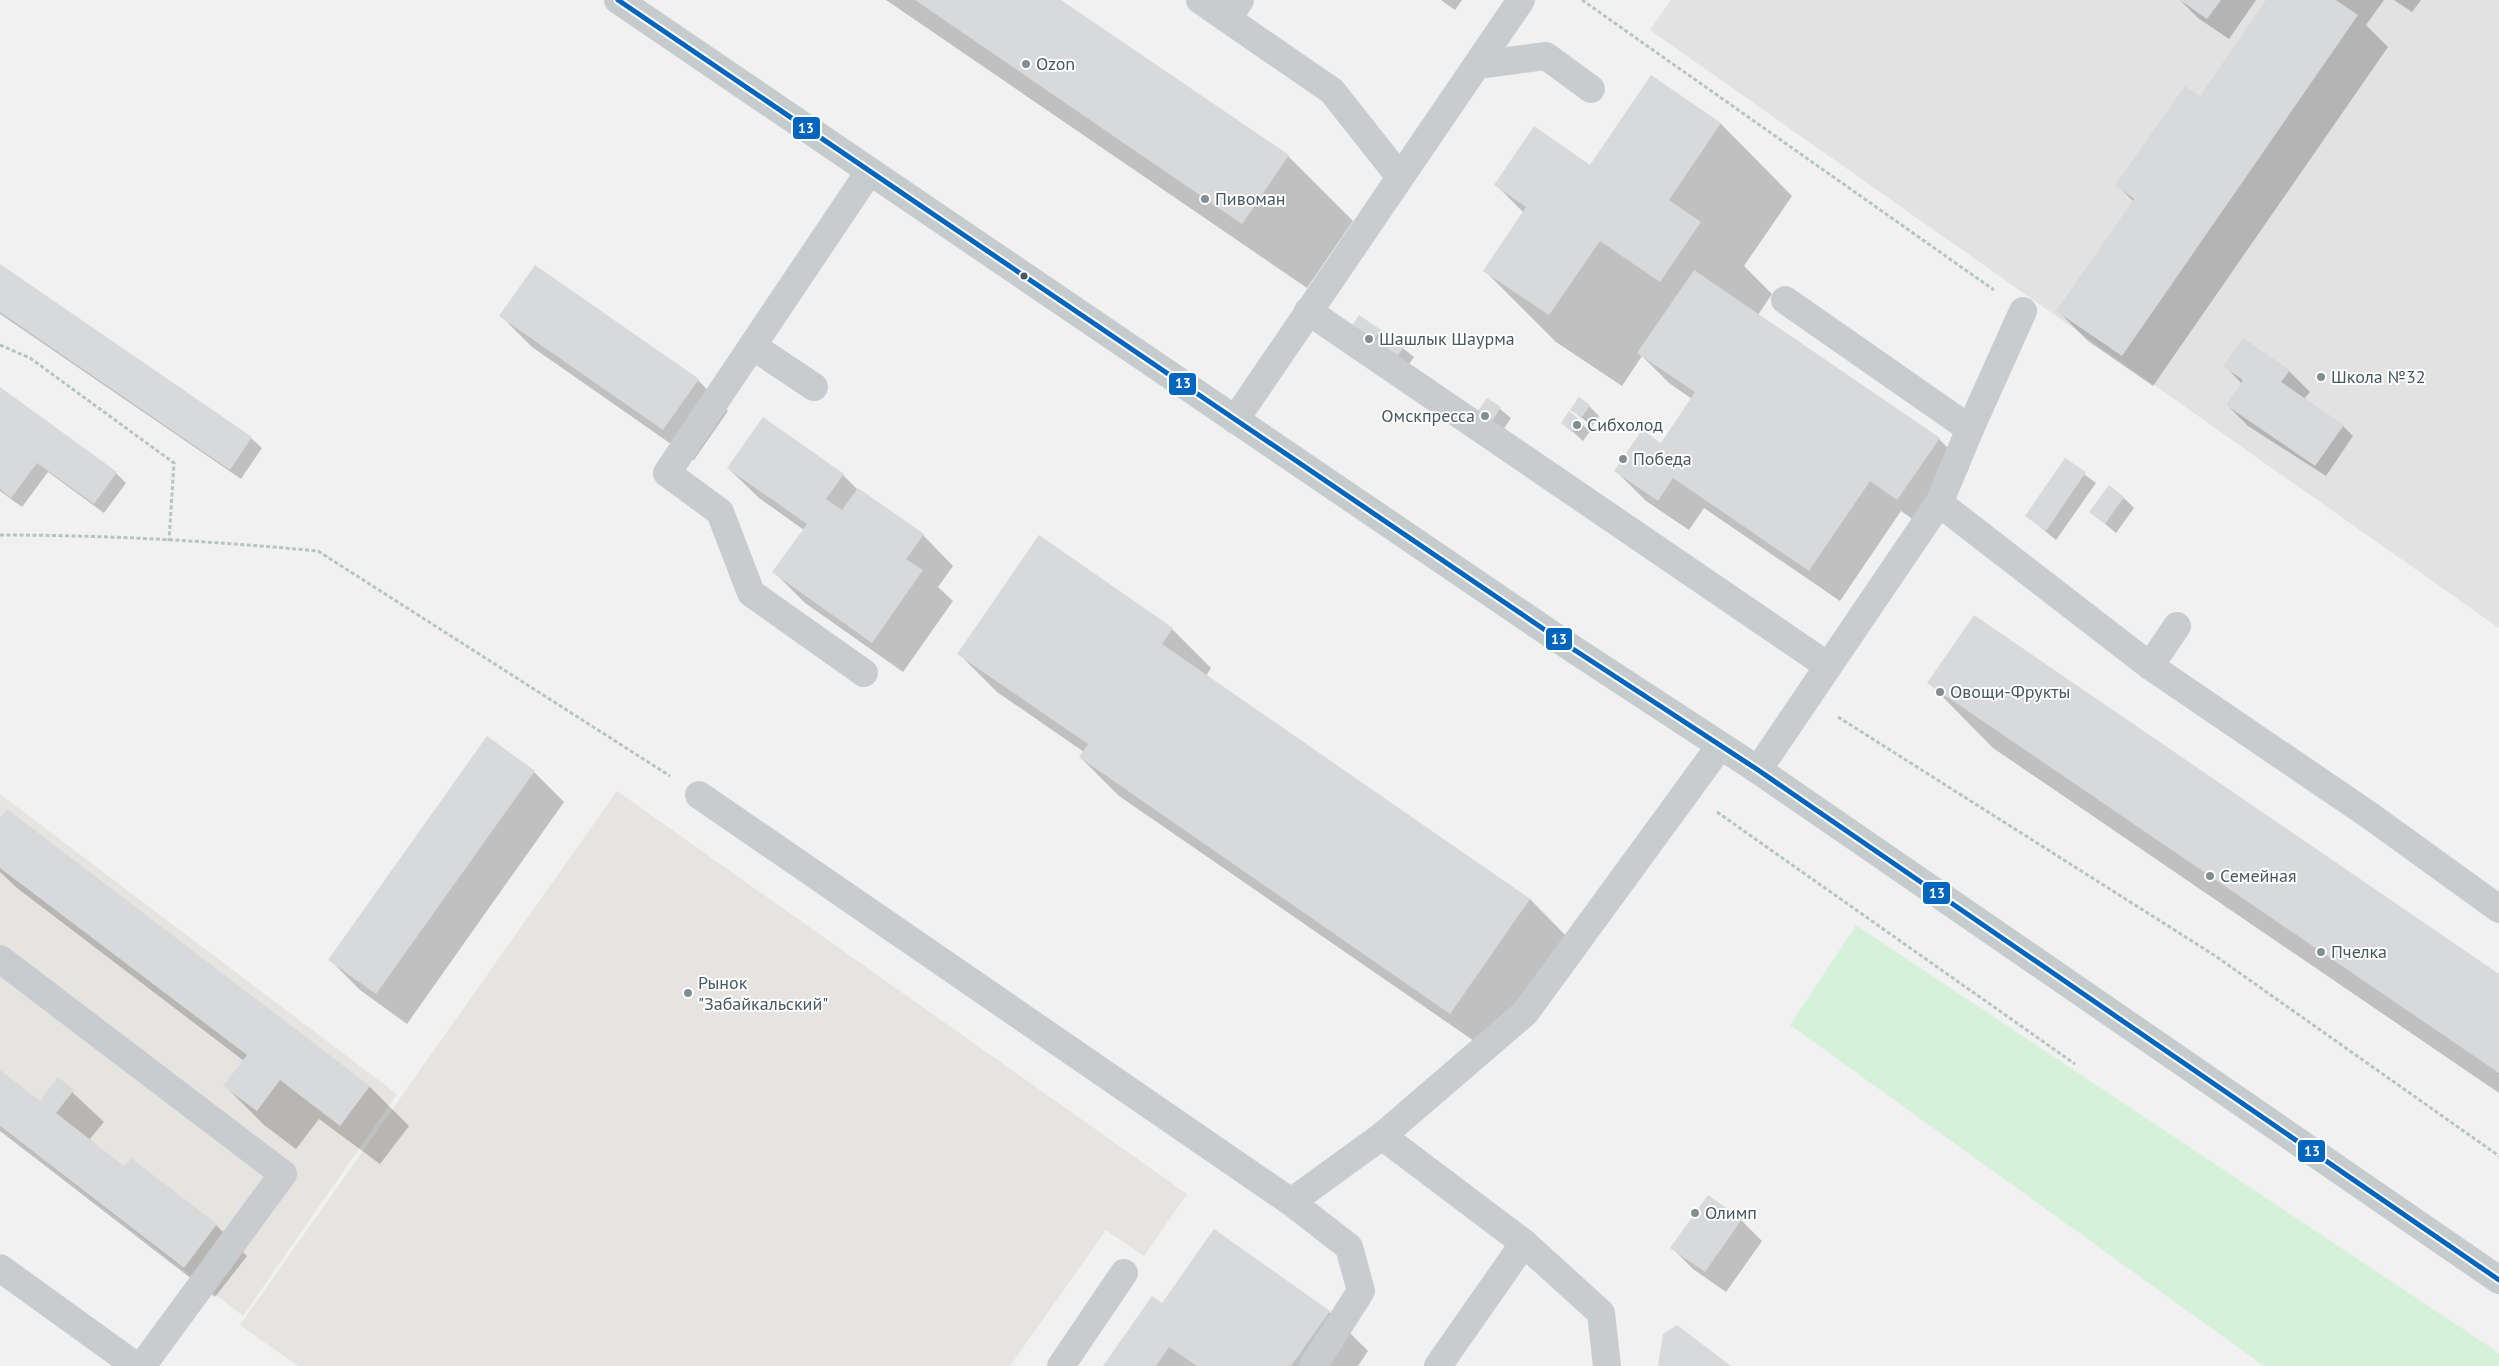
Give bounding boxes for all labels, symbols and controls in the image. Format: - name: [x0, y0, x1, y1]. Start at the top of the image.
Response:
- place label: Ozon: [1036, 52, 1075, 75]
- marker: Ozon: [1020, 58, 1032, 70]
- line badge: 13: [792, 116, 821, 140]
- text: 13: [798, 119, 814, 137]
- place label: Пивоман: [1215, 187, 1286, 210]
- marker: Пивоман: [1199, 193, 1211, 205]
- unlabelled marker: [1019, 271, 1029, 281]
- place label: Шашлык Шаурма: [1379, 327, 1515, 350]
- marker: Шашлык Шаурма: [1363, 333, 1375, 345]
- place label: Школа №32: [2331, 365, 2426, 388]
- marker: Школа №32: [2315, 371, 2327, 383]
- line badge: 13: [1168, 372, 1197, 396]
- text: 13: [1175, 374, 1191, 392]
- place label: Омскпресса: [1381, 404, 1475, 427]
- marker: Омскпресса: [1479, 410, 1491, 422]
- place label: Сибхолод: [1587, 413, 1663, 436]
- marker: Сибхолод: [1571, 419, 1583, 431]
- place label: Победа: [1633, 447, 1692, 470]
- marker: Победа: [1617, 453, 1629, 465]
- line badge: 13: [1545, 627, 1573, 651]
- text: 13: [1551, 630, 1567, 648]
- place label: Овощи-Фрукты: [1950, 680, 2070, 703]
- marker: Овощи-Фрукты: [1934, 686, 1946, 698]
- place label: Семейная: [2220, 864, 2297, 887]
- marker: Семейная: [2204, 870, 2216, 882]
- line badge: 13: [1922, 881, 1951, 905]
- text: 13: [1929, 884, 1945, 902]
- place label: Пчелка: [2331, 940, 2387, 963]
- marker: Пчелка: [2315, 946, 2327, 958]
- place label: Рынок "Забайкальский": [698, 971, 828, 1015]
- marker: Рынок "Забайкальский": [682, 987, 694, 999]
- line badge: 13: [2297, 1139, 2326, 1163]
- text: 13: [2304, 1142, 2320, 1160]
- place label: Олимп: [1705, 1201, 1757, 1224]
- marker: Олимп: [1689, 1207, 1701, 1219]

